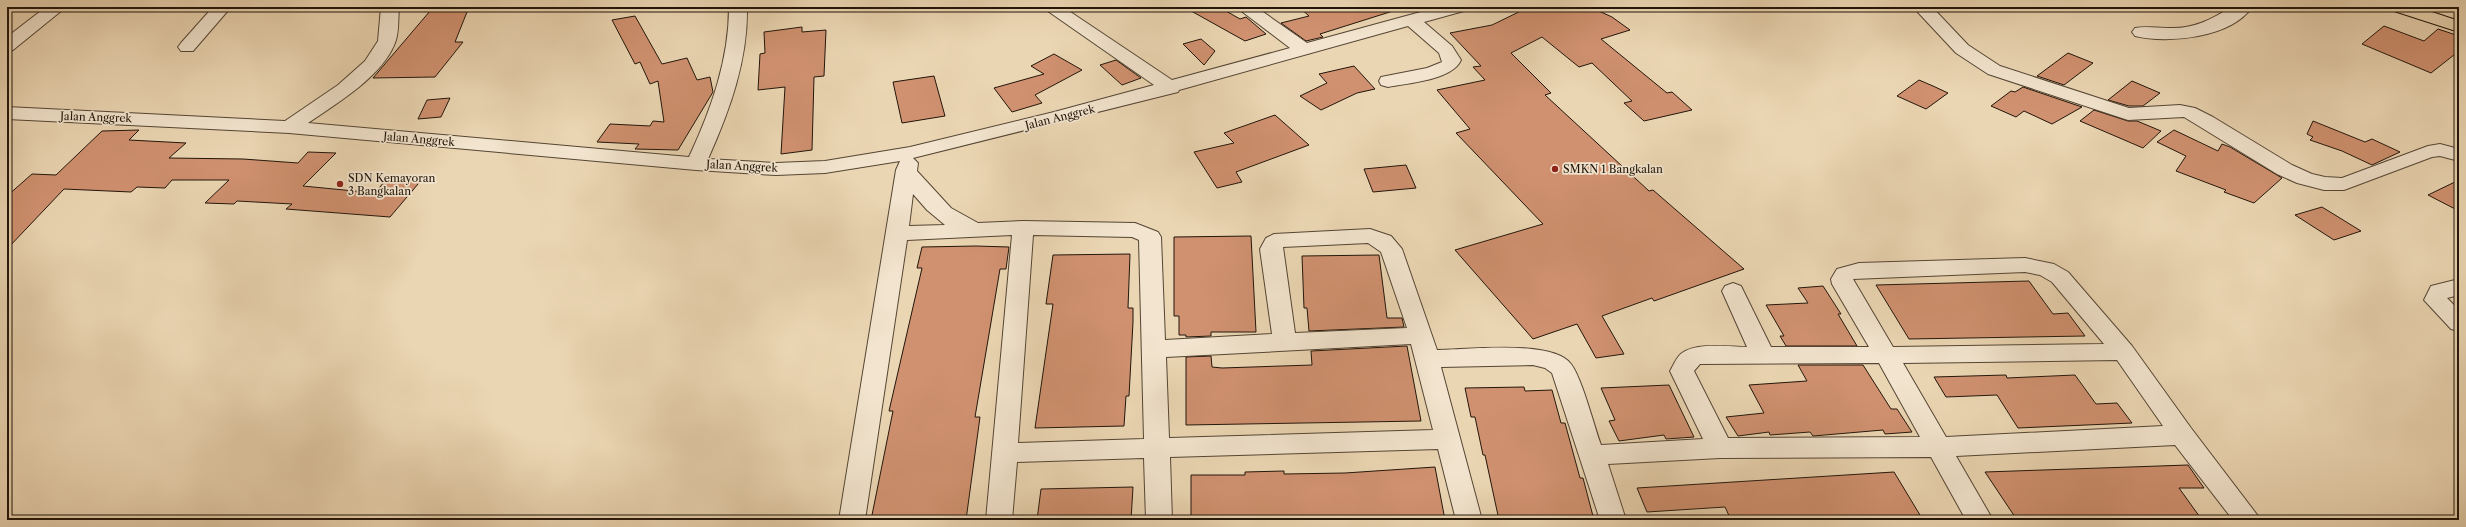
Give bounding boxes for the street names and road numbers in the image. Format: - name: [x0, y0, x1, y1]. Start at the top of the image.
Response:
- street label: Jalan Anggrek: [1022, 101, 1097, 133]
- street label: Jalan Anggrek: [58, 109, 133, 125]
- street label: Jalan Anggrek: [381, 129, 456, 149]
- street label: Jalan Anggrek: [704, 157, 779, 175]

